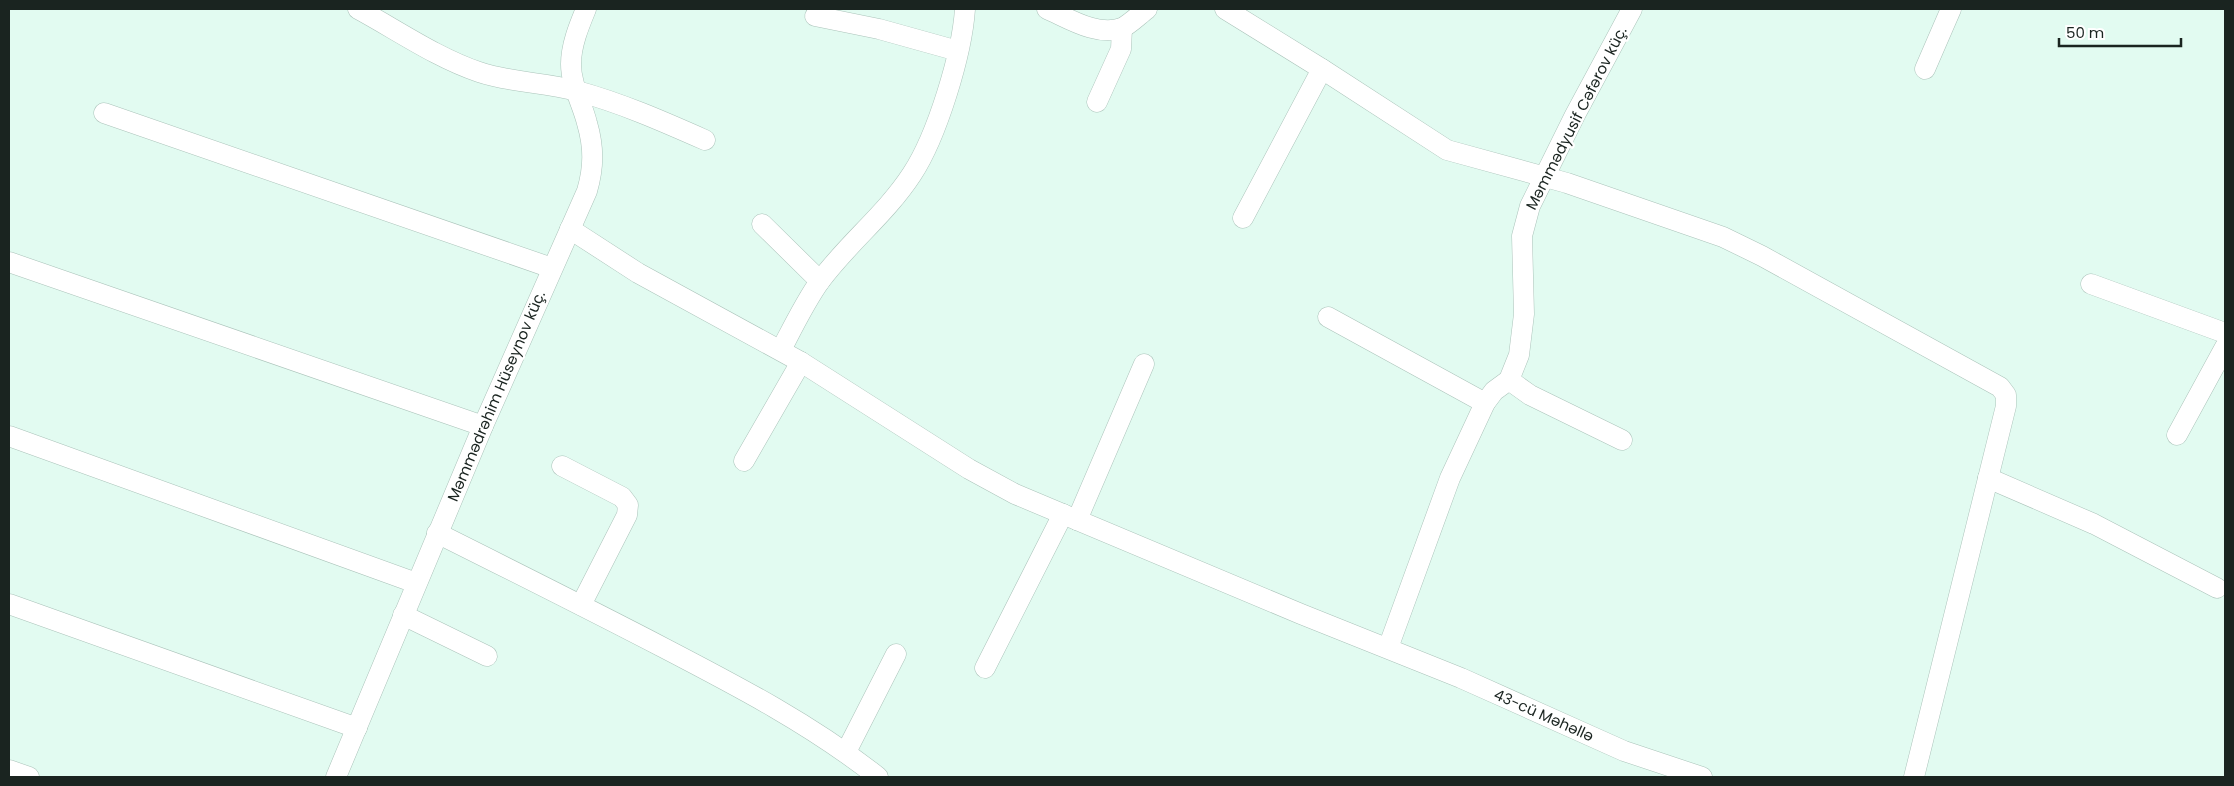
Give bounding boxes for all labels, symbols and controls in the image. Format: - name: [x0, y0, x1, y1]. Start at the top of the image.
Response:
- scale bar: [2059, 15, 2182, 47]
- text: 50 m: [2066, 22, 2104, 43]
- street label: Məmmədyusif Cəfərov küç.: [1520, 23, 1632, 213]
- street label: Məmmədrəhim Hüseynov küç.: [442, 287, 550, 505]
- street label: 43-cü Məhəllə: [1491, 684, 1597, 746]

